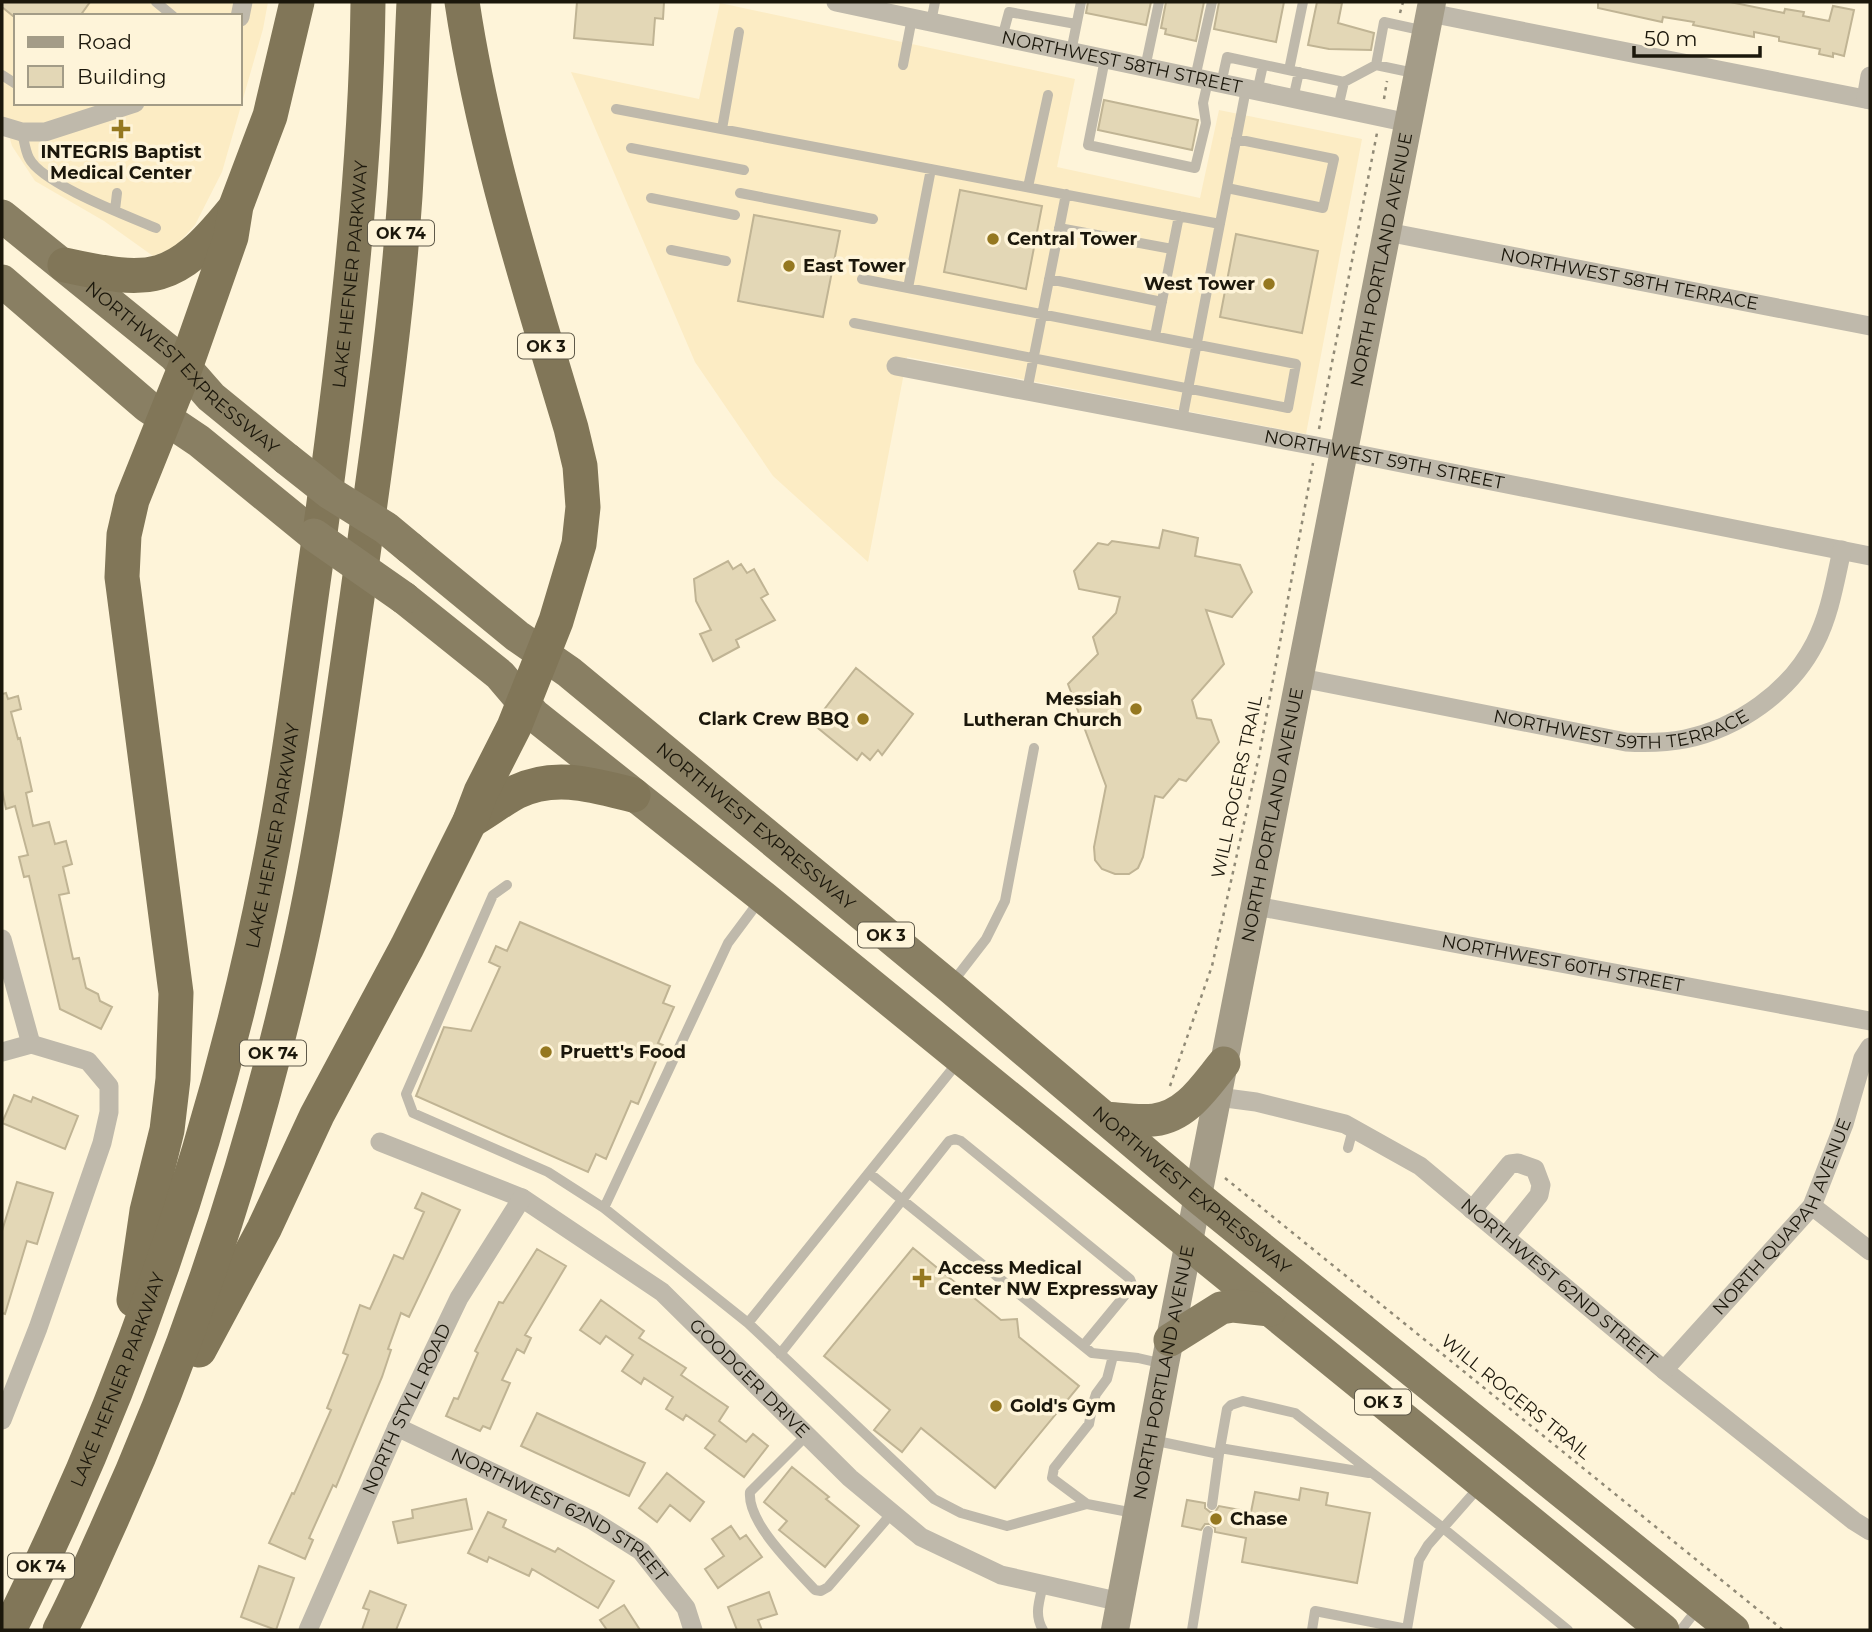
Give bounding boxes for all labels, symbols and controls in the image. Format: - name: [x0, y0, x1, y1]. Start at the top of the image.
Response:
- legend: [14, 14, 242, 105]
- scale bar: [1634, 14, 1760, 58]
- street label: NORTHWEST 58TH STREET: [1000, 26, 1244, 99]
- text: 50 m: [1644, 26, 1698, 51]
- text: Road: [77, 29, 132, 54]
- text: Building: [77, 64, 167, 89]
- marker: INTEGRIS Baptist Medical Center: [111, 119, 131, 139]
- street label: NORTH PORTLAND AVENUE: [1346, 131, 1417, 389]
- place label: INTEGRIS Baptist Medical Center: [40, 141, 202, 184]
- street label: LAKE HEFNER PARKWAY: [328, 159, 372, 389]
- road number: OK 74: [368, 220, 434, 246]
- place label: Central Tower: [1007, 228, 1138, 250]
- marker: Central Tower: [985, 231, 1001, 247]
- street label: NORTHWEST 58TH TERRACE: [1499, 243, 1760, 315]
- place label: East Tower: [803, 255, 906, 277]
- marker: East Tower: [781, 258, 797, 274]
- place label: West Tower: [1144, 273, 1255, 295]
- marker: West Tower: [1261, 276, 1277, 292]
- street label: NORTHWEST EXPRESSWAY: [81, 277, 284, 459]
- road number: OK 3: [518, 334, 574, 358]
- street label: NORTHWEST 59TH STREET: [1262, 425, 1507, 494]
- street label: NORTH PORTLAND AVENUE: [1237, 686, 1308, 944]
- place label: Messiah Lutheran Church: [963, 688, 1122, 731]
- street label: WILL ROGERS TRAIL: [1207, 693, 1267, 880]
- street label: NORTHWEST 59TH TERRACE: [1489, 699, 1751, 725]
- marker: Messiah Lutheran Church: [1128, 701, 1144, 717]
- text: NORTHWEST 59TH TERRACE: [1491, 705, 1753, 754]
- place label: Clark Crew BBQ: [698, 708, 850, 730]
- marker: Clark Crew BBQ: [855, 711, 871, 727]
- street label: LAKE HEFNER PARKWAY: [241, 721, 304, 950]
- street label: NORTHWEST EXPRESSWAY: [652, 738, 860, 915]
- road number: OK 3: [858, 923, 914, 948]
- street label: NORTHWEST 60TH STREET: [1440, 930, 1686, 997]
- road number: OK 74: [240, 1040, 306, 1065]
- place label: Pruett's Food: [560, 1041, 686, 1063]
- marker: Pruett's Food: [538, 1044, 554, 1060]
- street label: NORTHWEST EXPRESSWAY: [1088, 1102, 1296, 1279]
- street label: NORTH QUAPAH AVENUE: [1708, 1115, 1856, 1320]
- street label: NORTHWEST 62ND STREET: [1456, 1194, 1662, 1371]
- street label: NORTH PORTLAND AVENUE: [1129, 1243, 1199, 1502]
- place label: Access Medical Center NW Expressway: [937, 1257, 1158, 1300]
- marker: Access Medical Center NW Expressway: [912, 1268, 932, 1288]
- street label: LAKE HEFNER PARKWAY: [66, 1269, 170, 1491]
- street label: GOODGER DRIVE: [685, 1314, 814, 1442]
- street label: NORTH STYLL ROAD: [358, 1320, 456, 1498]
- street label: WILL ROGERS TRAIL: [1437, 1330, 1596, 1464]
- road number: OK 3: [1355, 1390, 1411, 1414]
- place label: Gold's Gym: [1010, 1395, 1116, 1417]
- marker: Gold's Gym: [988, 1398, 1004, 1414]
- street label: NORTHWEST 62ND STREET: [448, 1444, 673, 1587]
- place label: Chase: [1230, 1508, 1288, 1530]
- marker: Chase: [1208, 1511, 1224, 1527]
- road number: OK 74: [8, 1554, 74, 1578]

